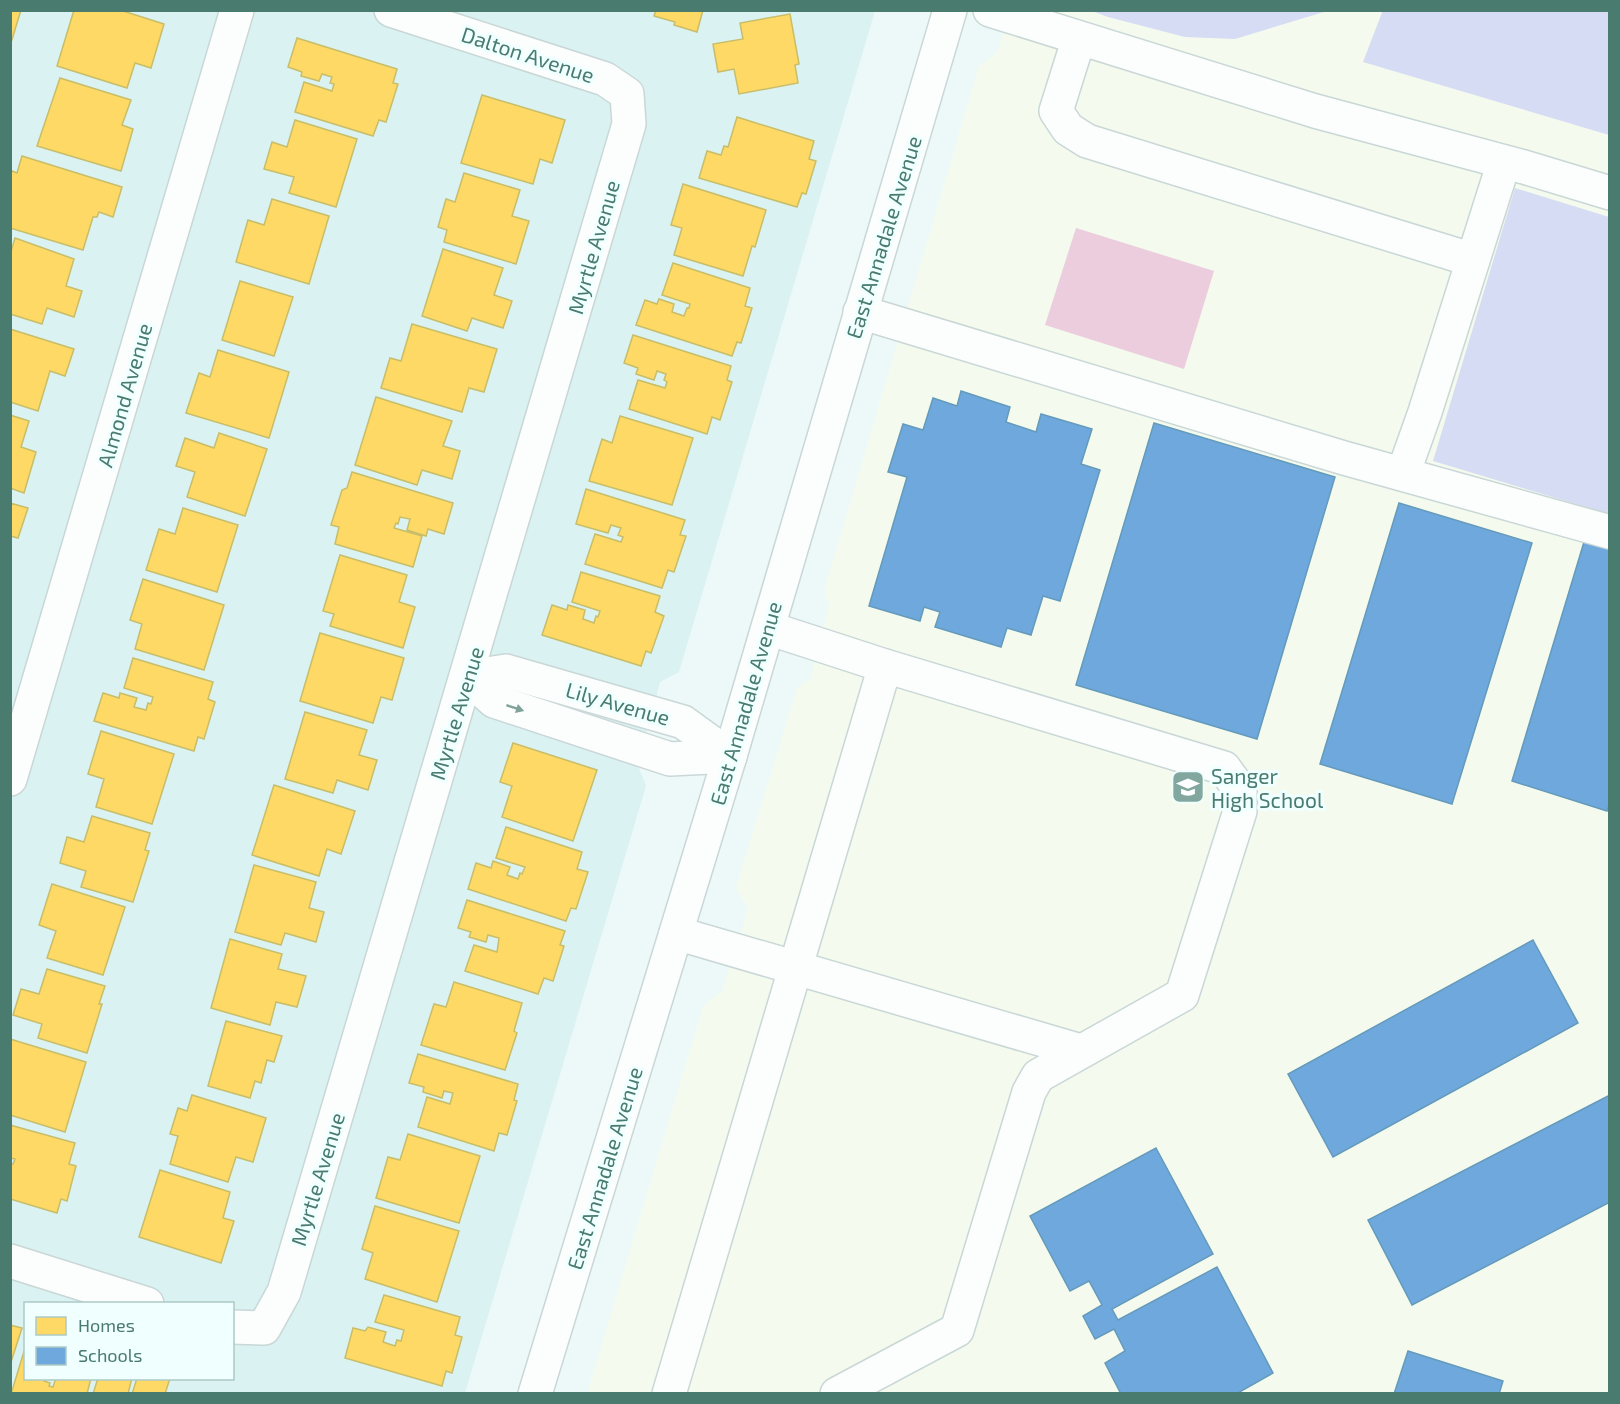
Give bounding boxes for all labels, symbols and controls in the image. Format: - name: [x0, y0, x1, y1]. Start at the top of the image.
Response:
- street label: Dalton Avenue: [458, 21, 598, 87]
- street label: East Annadale Avenue: [840, 133, 926, 341]
- street label: Myrtle Avenue: [562, 177, 624, 317]
- street label: Almond Avenue: [92, 320, 156, 470]
- street label: East Annadale Avenue: [704, 598, 786, 808]
- street label: Myrtle Avenue: [424, 643, 488, 783]
- street label: Lily Avenue: [563, 676, 673, 730]
- one-way arrow: [506, 704, 524, 713]
- place label: Sanger High School: [1211, 763, 1324, 812]
- school or university icon: Sanger High School: [1170, 769, 1206, 805]
- street label: East Annadale Avenue: [561, 1064, 647, 1272]
- street label: Myrtle Avenue: [285, 1109, 349, 1249]
- legend: [24, 1302, 234, 1380]
- text: Homes: [78, 1314, 135, 1336]
- text: Schools: [78, 1344, 142, 1366]

